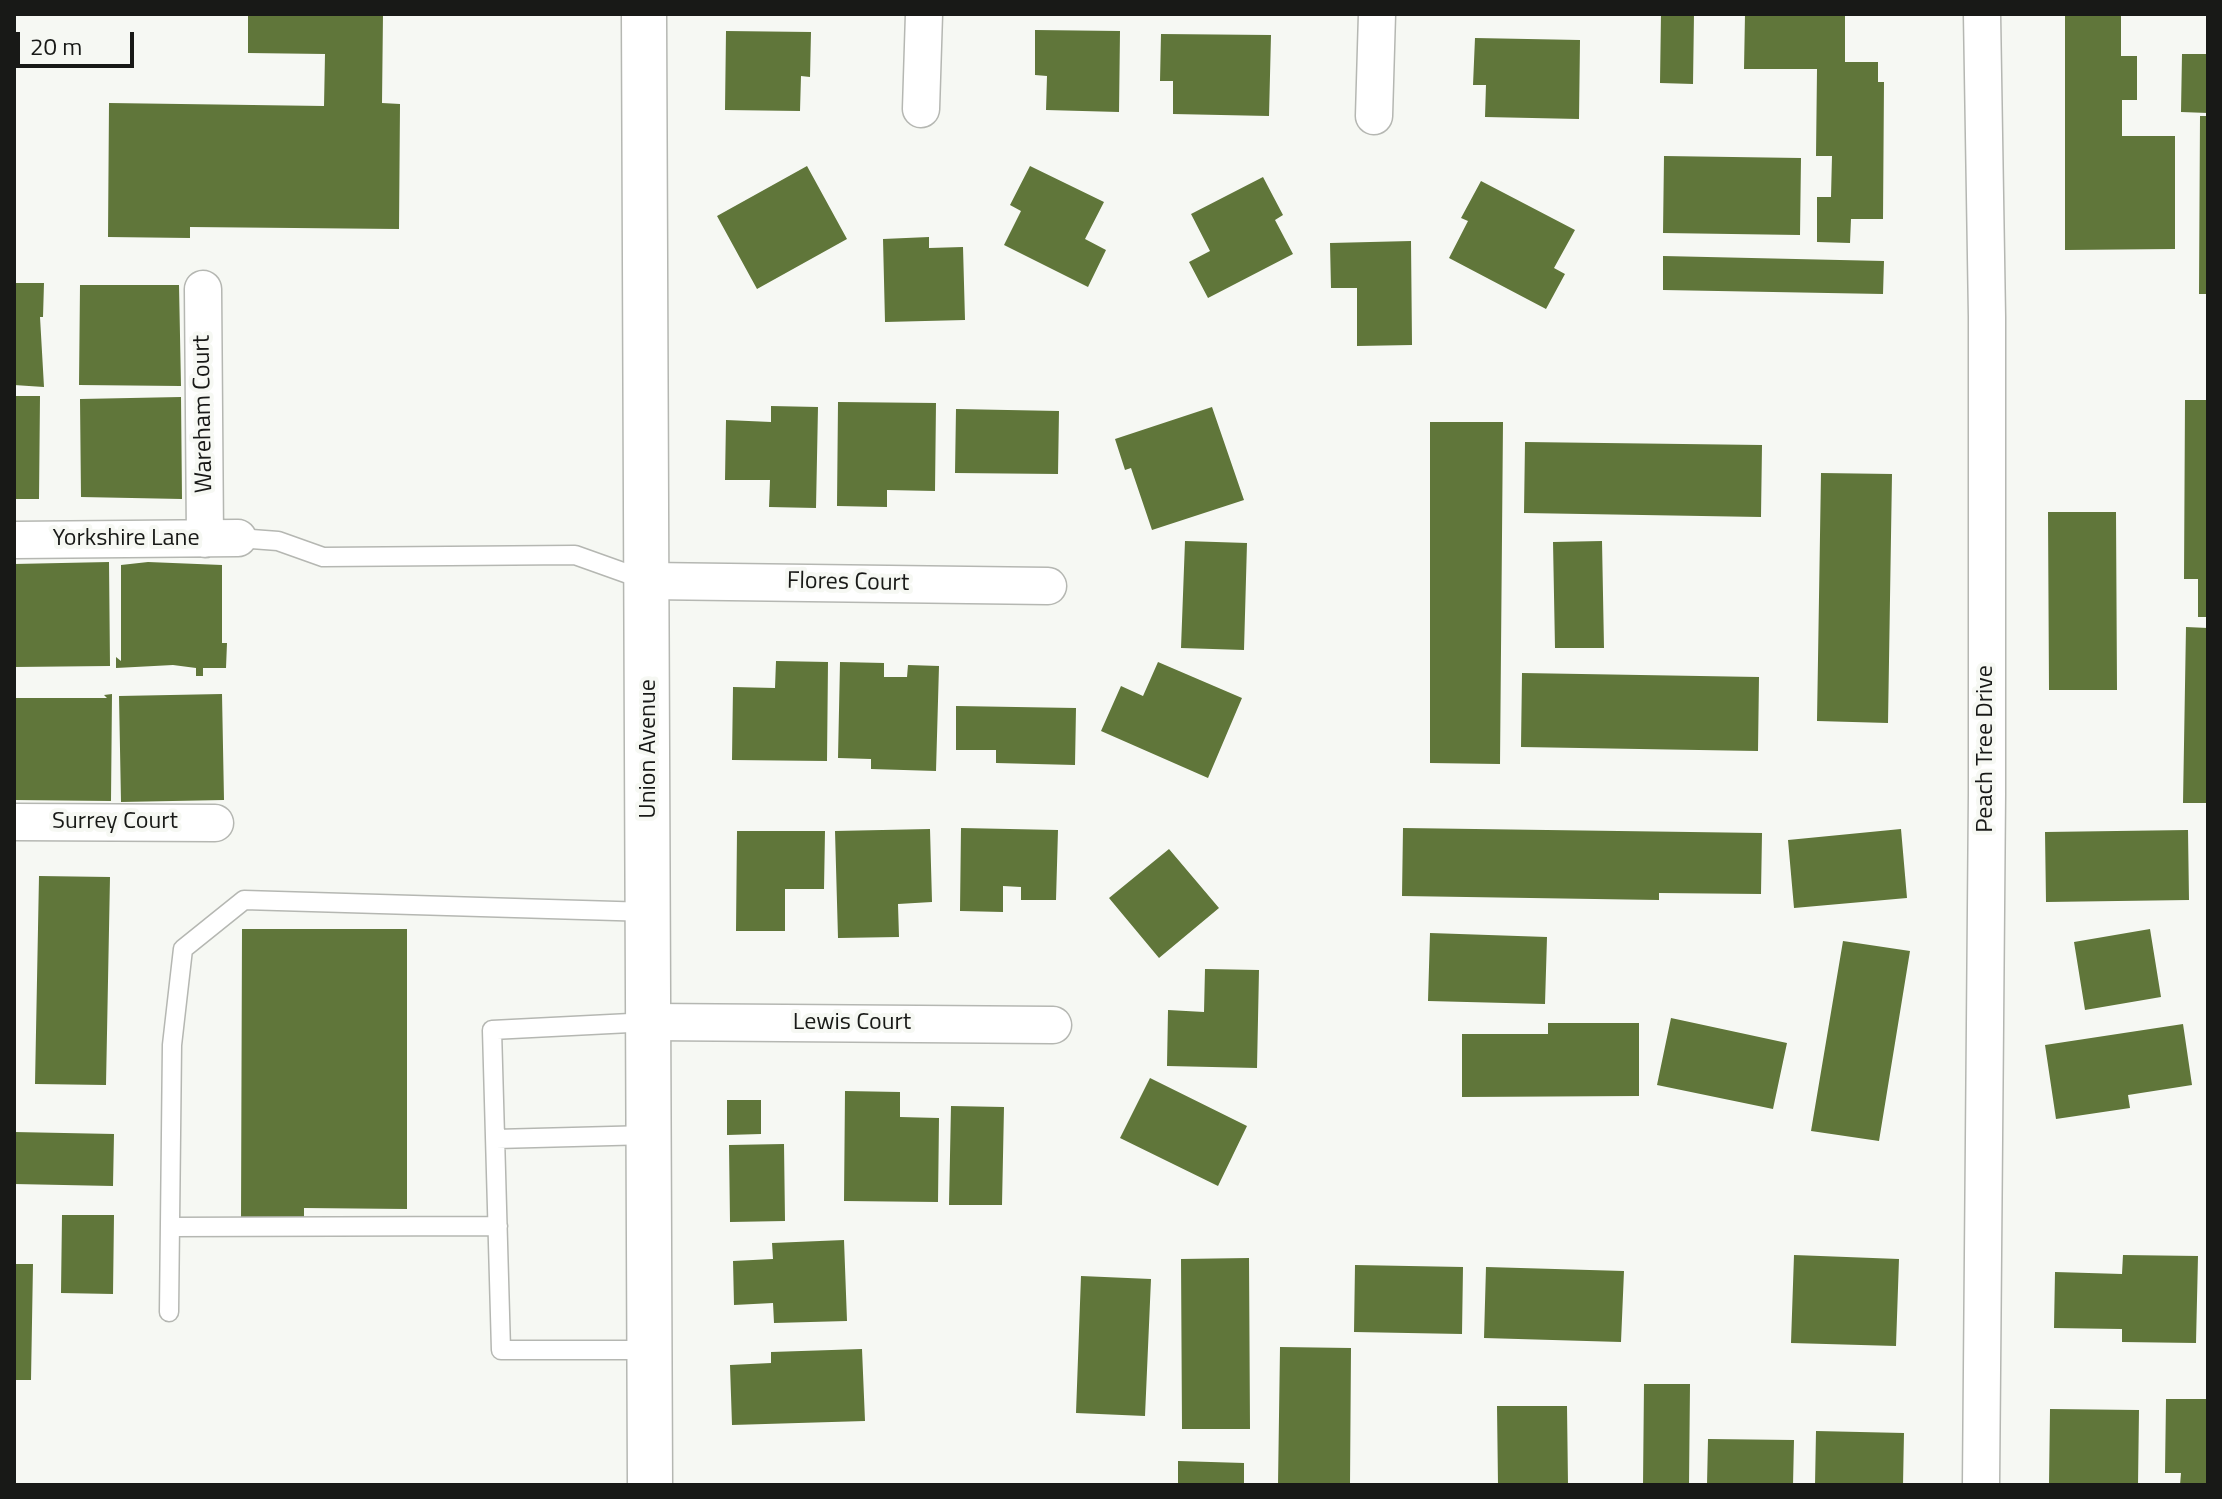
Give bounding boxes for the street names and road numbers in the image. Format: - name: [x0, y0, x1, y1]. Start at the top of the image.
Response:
- street label: Wareham Court: [188, 335, 220, 493]
- street label: Yorkshire Lane: [53, 525, 199, 553]
- street label: Flores Court: [787, 568, 909, 598]
- street label: Peach Tree Drive: [1972, 665, 2000, 833]
- street label: Union Avenue: [635, 679, 663, 819]
- street label: Surrey Court: [52, 808, 178, 836]
- street label: Lewis Court: [793, 1009, 911, 1037]

